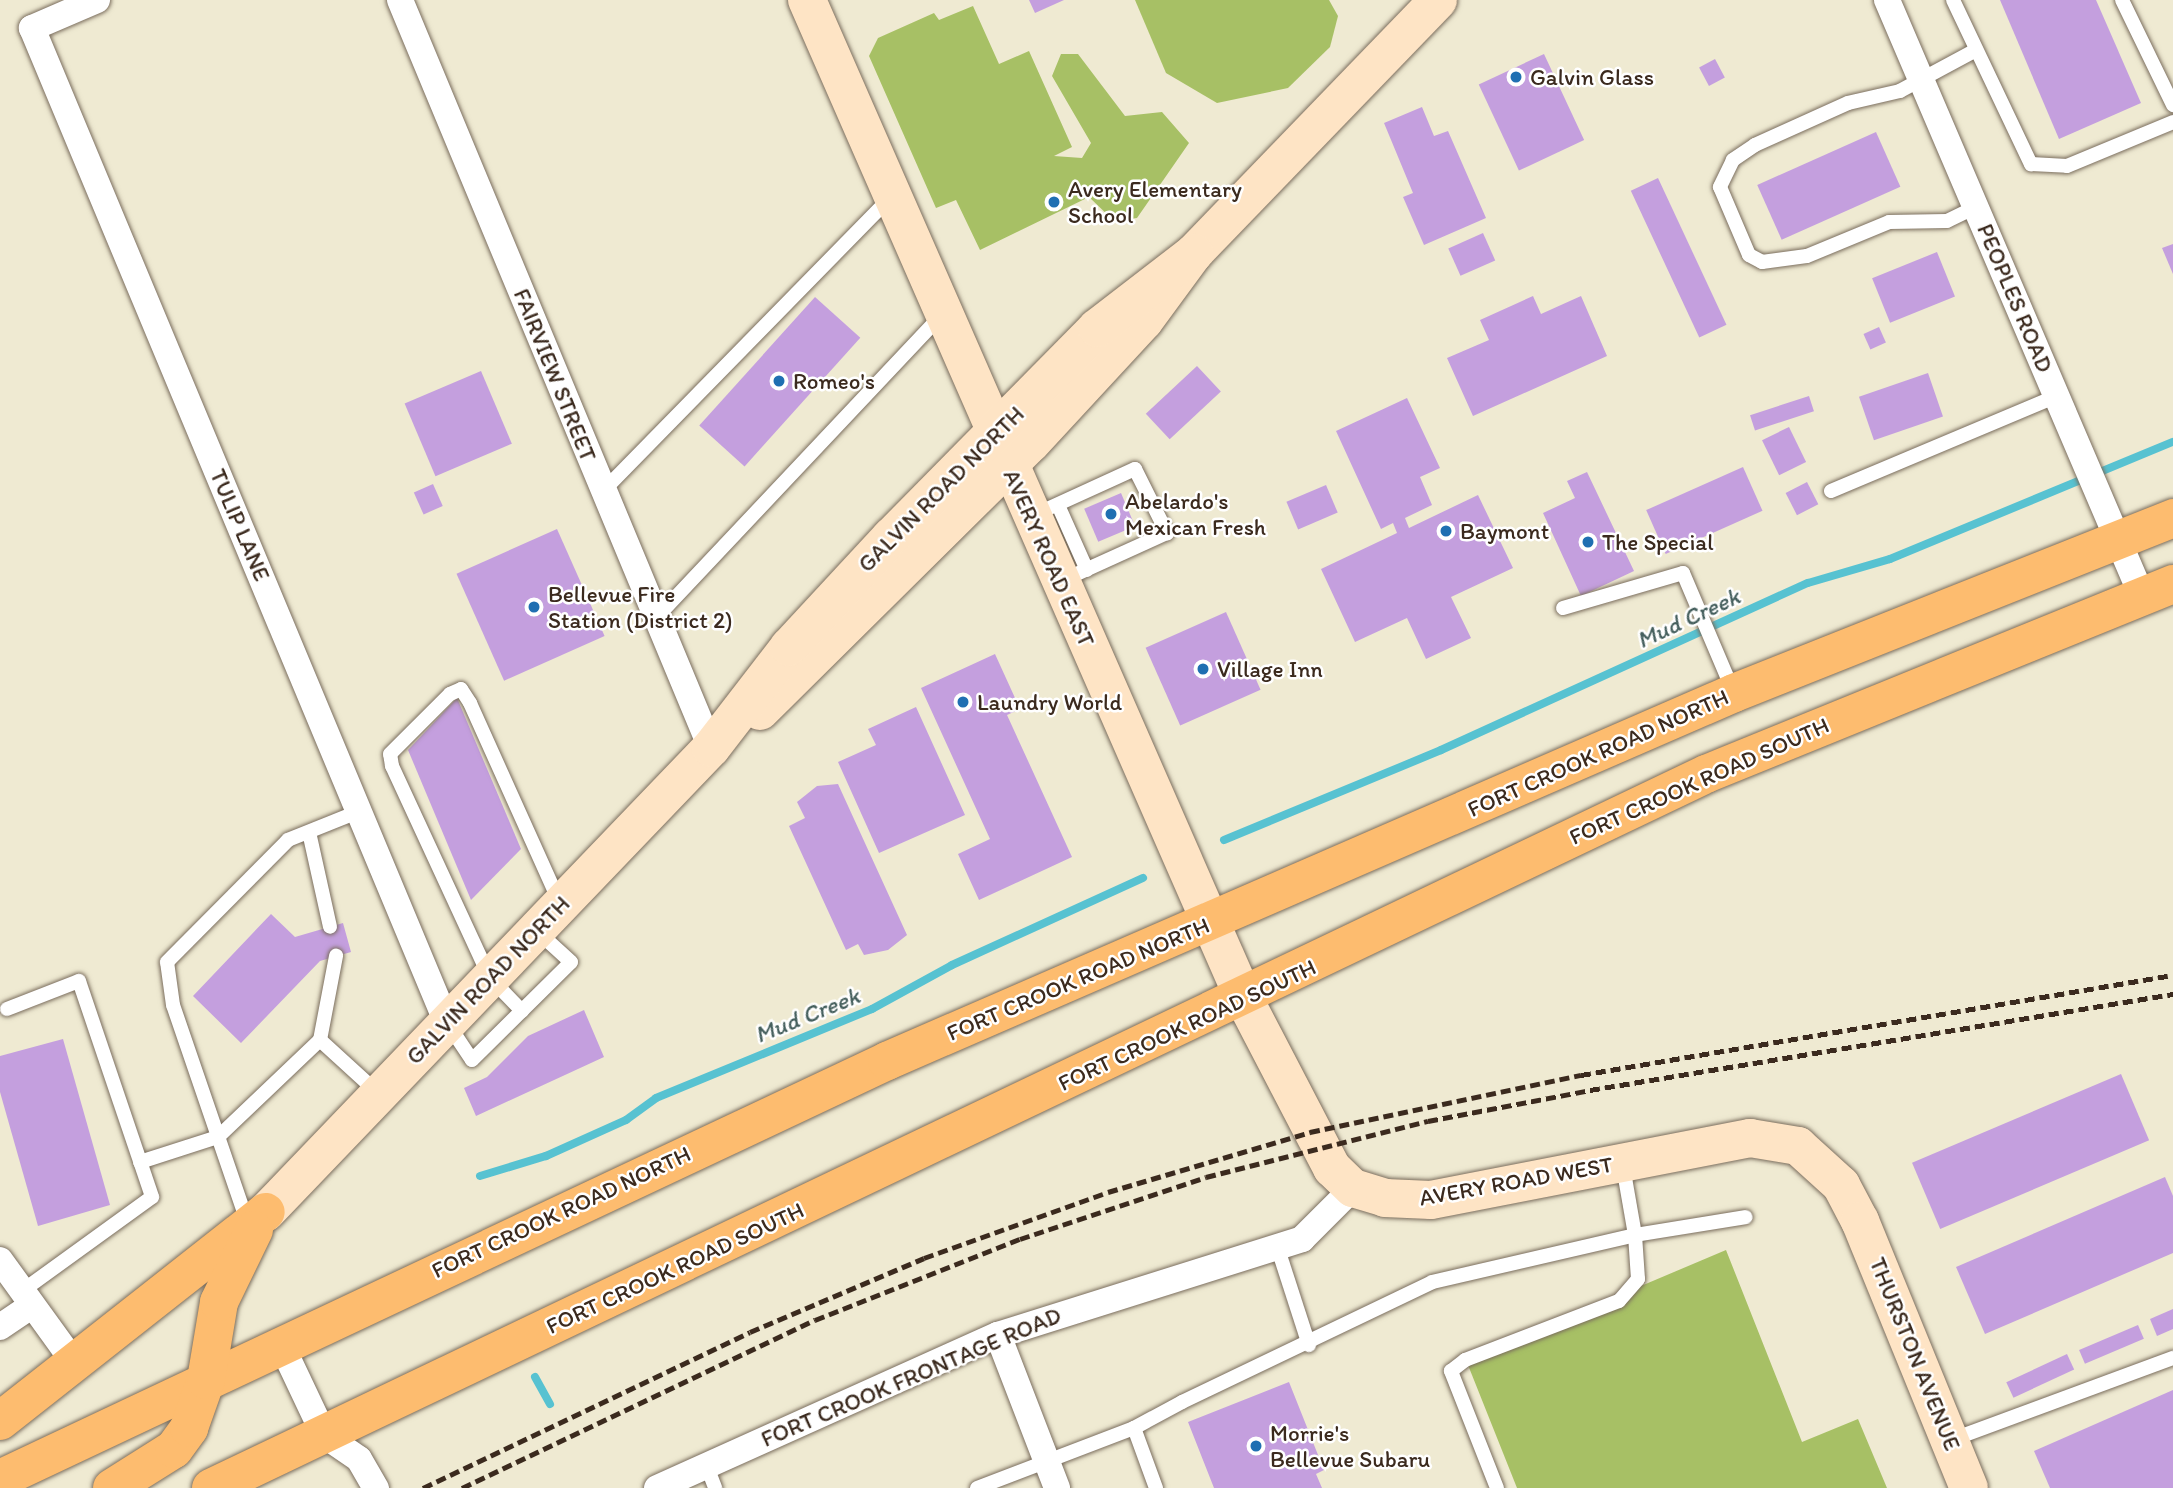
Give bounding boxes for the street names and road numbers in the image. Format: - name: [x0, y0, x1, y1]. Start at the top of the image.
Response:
- street label: PEOPLES ROAD: [1971, 220, 2059, 376]
- street label: FAIRVIEW STREET: [508, 284, 602, 466]
- street label: GALVIN ROAD NORTH: [853, 401, 1029, 577]
- street label: TULIP LANE: [204, 465, 276, 585]
- street label: AVERY ROAD EAST: [998, 465, 1100, 651]
- street label: FORT CROOK ROAD NORTH: [1463, 683, 1733, 823]
- street label: FORT CROOK ROAD SOUTH: [1565, 711, 1833, 851]
- street label: GALVIN ROAD NORTH: [401, 890, 575, 1070]
- street label: FORT CROOK ROAD NORTH: [942, 911, 1214, 1047]
- street label: FORT CROOK ROAD SOUTH: [1054, 953, 1320, 1097]
- street label: FORT CROOK ROAD NORTH: [427, 1140, 695, 1284]
- street label: AVERY ROAD WEST: [1417, 1150, 1615, 1212]
- street label: FORT CROOK ROAD SOUTH: [542, 1196, 808, 1340]
- street label: THURSTON AVENUE: [1864, 1254, 1966, 1454]
- street label: FORT CROOK FRONTAGE ROAD: [757, 1301, 1065, 1453]

